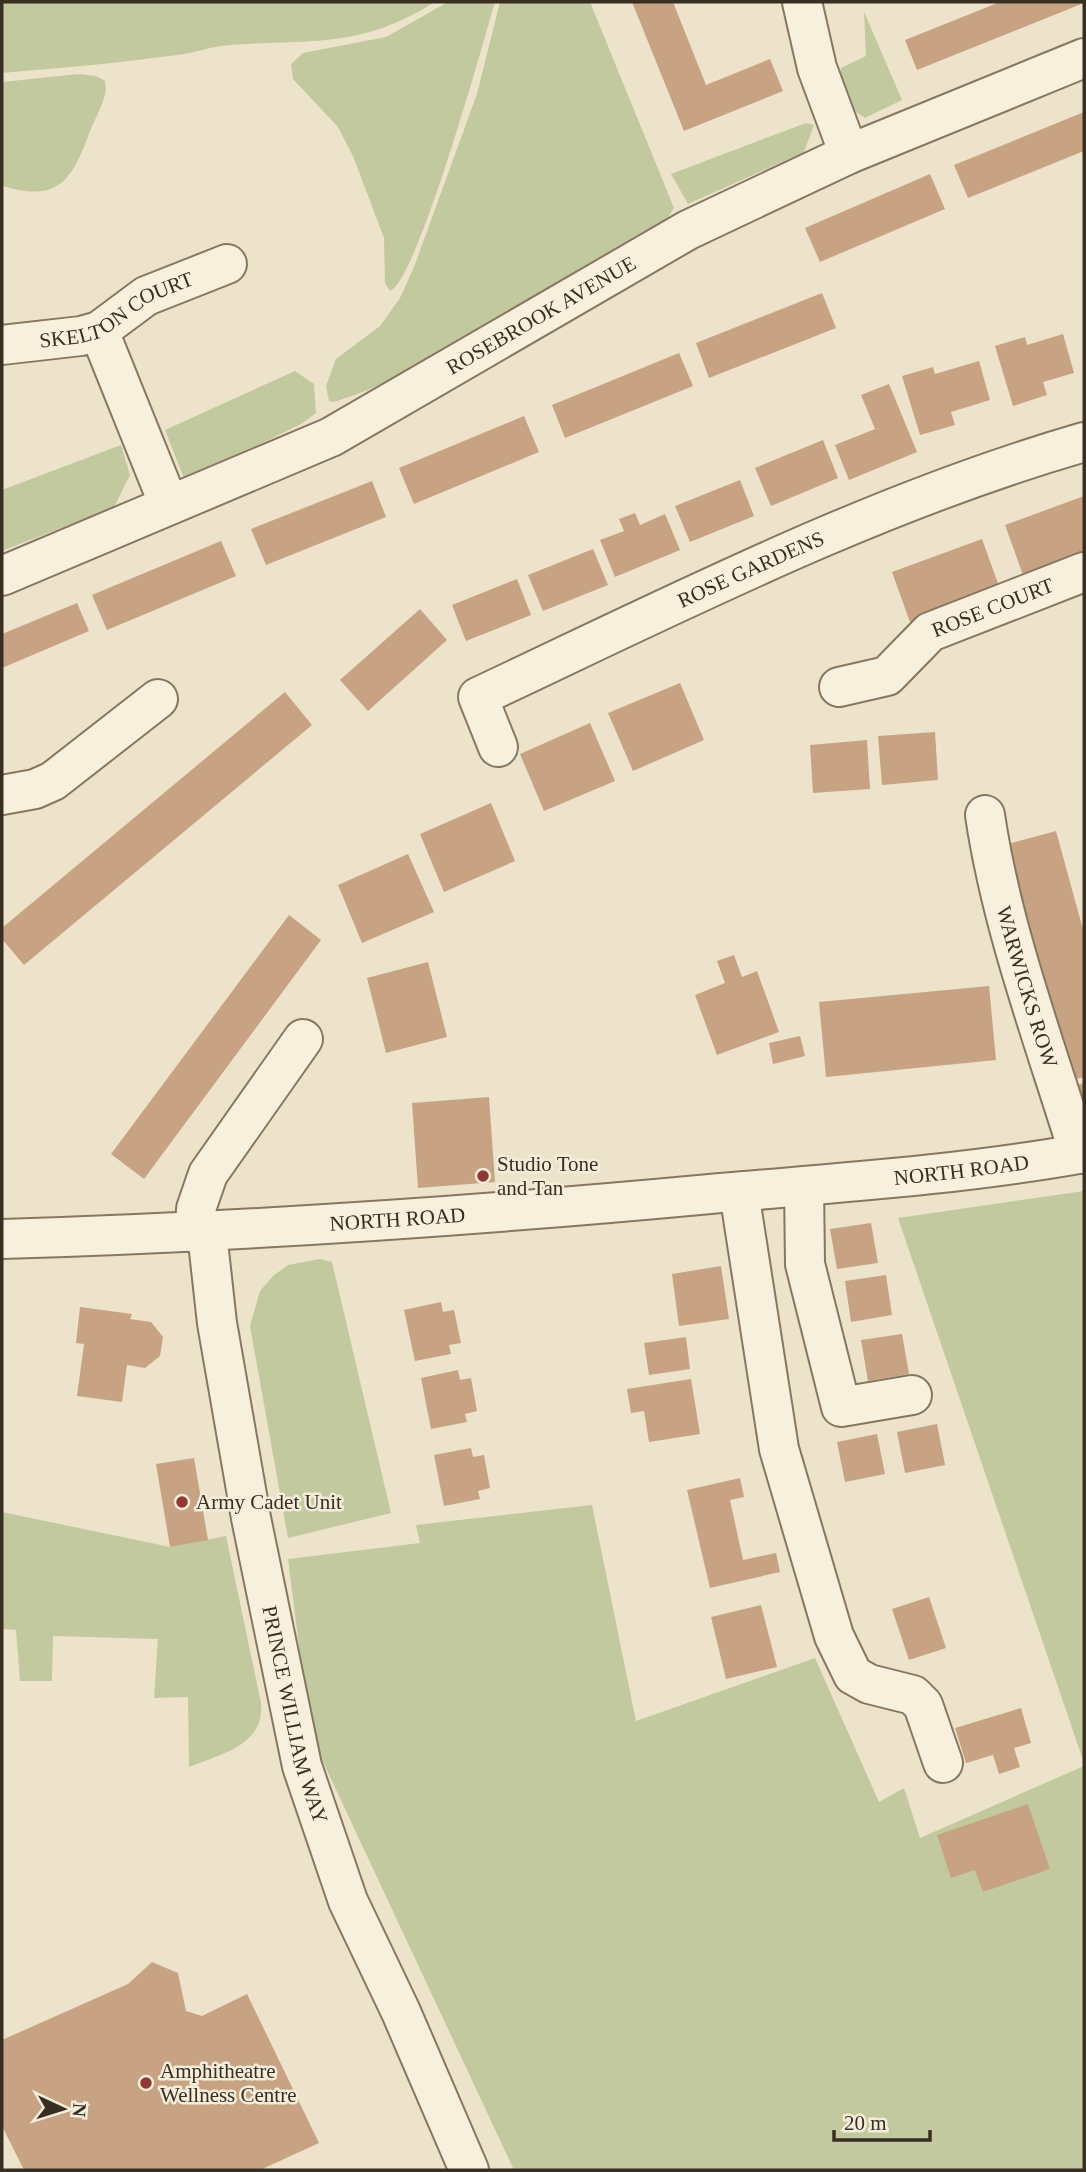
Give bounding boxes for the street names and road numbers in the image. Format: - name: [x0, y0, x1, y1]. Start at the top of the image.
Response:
- street label: ROSEBROOK AVENUE: [442, 251, 640, 379]
- street label: SKELTON COURT: [38, 267, 197, 353]
- street label: ROSE GARDENS: [674, 526, 828, 613]
- street label: ROSE COURT: [928, 573, 1057, 642]
- street label: WARWICKS ROW: [992, 903, 1063, 1071]
- street label: NORTH ROAD: [893, 1150, 1030, 1190]
- street label: NORTH ROAD: [329, 1203, 466, 1236]
- street label: PRINCE WILLIAM WAY: [257, 1603, 333, 1827]

